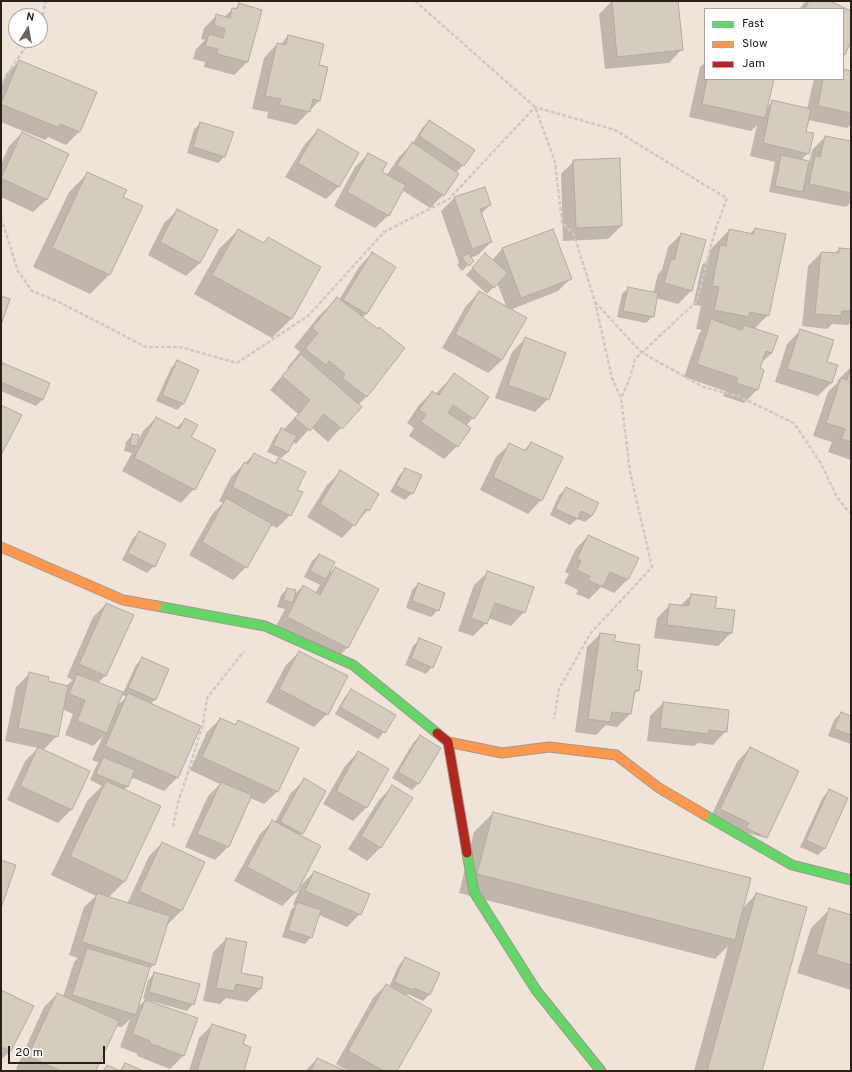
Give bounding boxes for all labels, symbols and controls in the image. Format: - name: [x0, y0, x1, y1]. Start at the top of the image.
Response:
- north arrow: [8, 8, 48, 48]
- legend: [704, 8, 844, 80]
- text: N: [25, 10, 35, 25]
- text: Fast: [742, 16, 764, 32]
- text: Slow: [742, 36, 768, 52]
- text: Jam: [742, 56, 765, 72]
- scale bar: [10, 1038, 107, 1064]
- text: 20 m: [15, 1045, 43, 1061]

